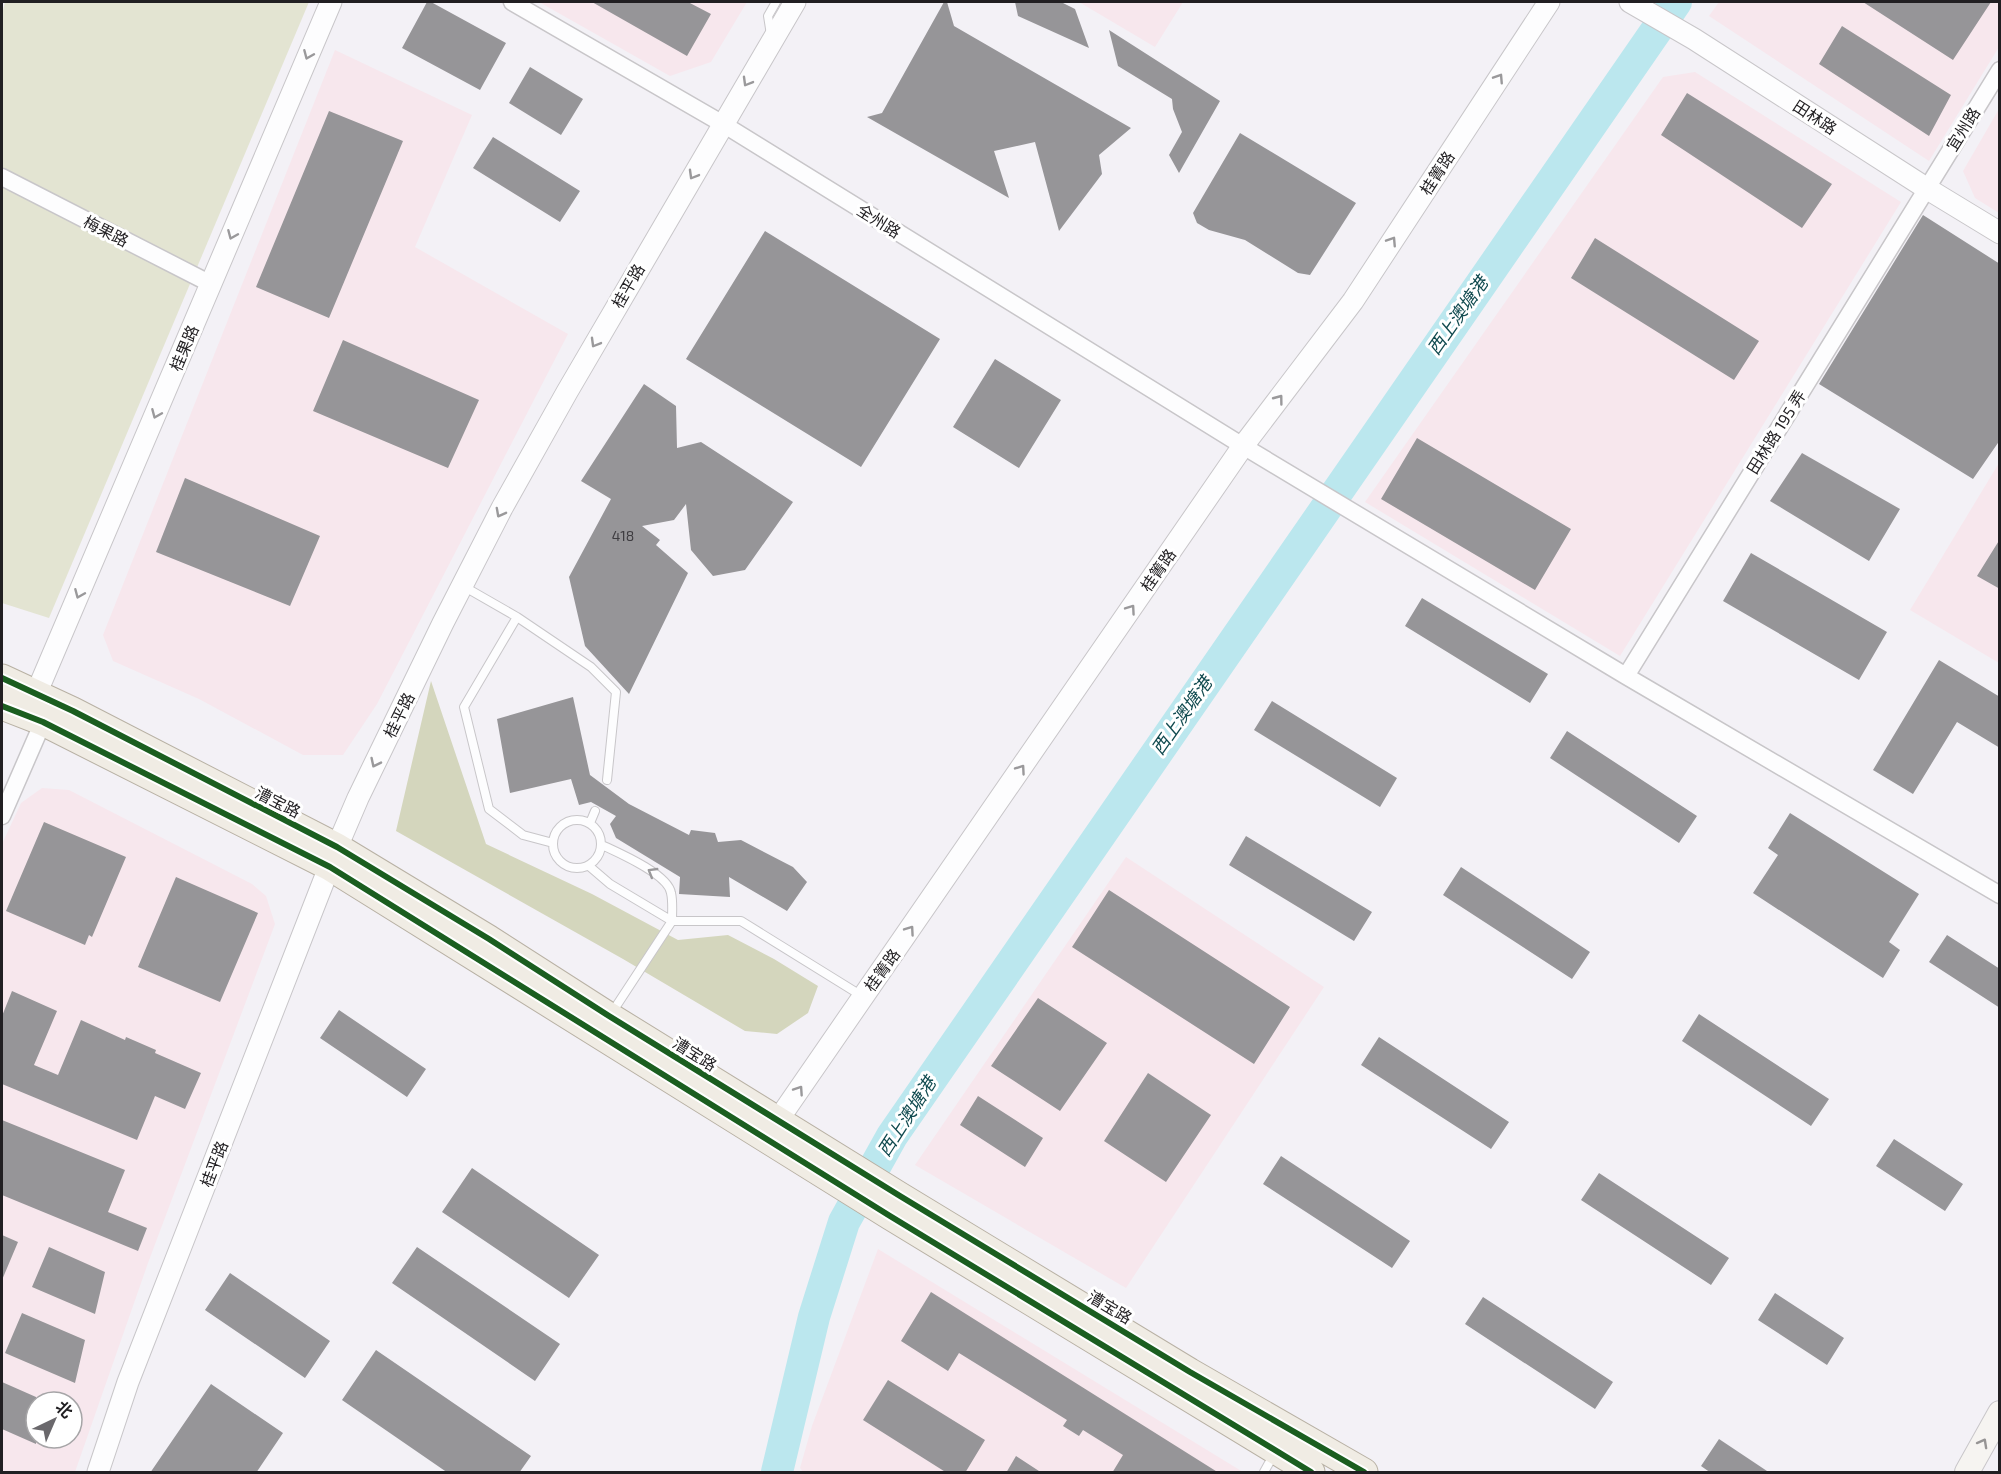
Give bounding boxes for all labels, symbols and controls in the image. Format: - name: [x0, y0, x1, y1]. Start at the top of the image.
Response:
- one-way arrow: [303, 49, 315, 60]
- one-way arrow: [1492, 73, 1503, 84]
- one-way arrow: [743, 76, 755, 86]
- street label: 田林路: [1790, 96, 1841, 138]
- street label: 宜州路: [1942, 103, 1983, 154]
- street label: 桂箐路: [1416, 147, 1458, 198]
- one-way arrow: [689, 168, 701, 179]
- street label: 全州路: [854, 200, 905, 241]
- street label: 梅果路: [81, 211, 132, 250]
- one-way arrow: [227, 228, 239, 239]
- one-way arrow: [1385, 237, 1397, 247]
- street label: 桂平路: [607, 260, 648, 311]
- water label: 西上澳塘港: [1422, 270, 1494, 359]
- street label: 桂果路: [165, 322, 202, 374]
- one-way arrow: [591, 337, 602, 347]
- street label: 田林路 195 弄: [1742, 386, 1809, 477]
- one-way arrow: [1271, 395, 1282, 406]
- one-way arrow: [151, 408, 163, 419]
- one-way arrow: [496, 507, 507, 517]
- house number: 418: [612, 527, 634, 544]
- street label: 桂箐路: [1136, 545, 1179, 595]
- one-way arrow: [74, 587, 86, 598]
- one-way arrow: [1124, 604, 1135, 615]
- water label: 西上澳塘港: [1146, 670, 1218, 759]
- street label: 桂平路: [379, 689, 418, 741]
- one-way arrow: [371, 756, 382, 767]
- one-way arrow: [1014, 765, 1025, 776]
- street label: 漕宝路: [253, 782, 304, 821]
- one-way arrow: [648, 868, 658, 880]
- one-way arrow: [903, 926, 914, 937]
- street label: 桂箐路: [860, 945, 903, 995]
- street label: 漕宝路: [670, 1033, 721, 1074]
- water label: 西上澳塘港: [872, 1070, 942, 1160]
- one-way arrow: [792, 1086, 803, 1097]
- street label: 桂平路: [196, 1138, 231, 1190]
- street label: 漕宝路: [1085, 1286, 1136, 1327]
- north arrow: [24, 1390, 84, 1450]
- text: 北: [52, 1396, 77, 1421]
- one-way arrow: [1976, 1439, 1987, 1449]

